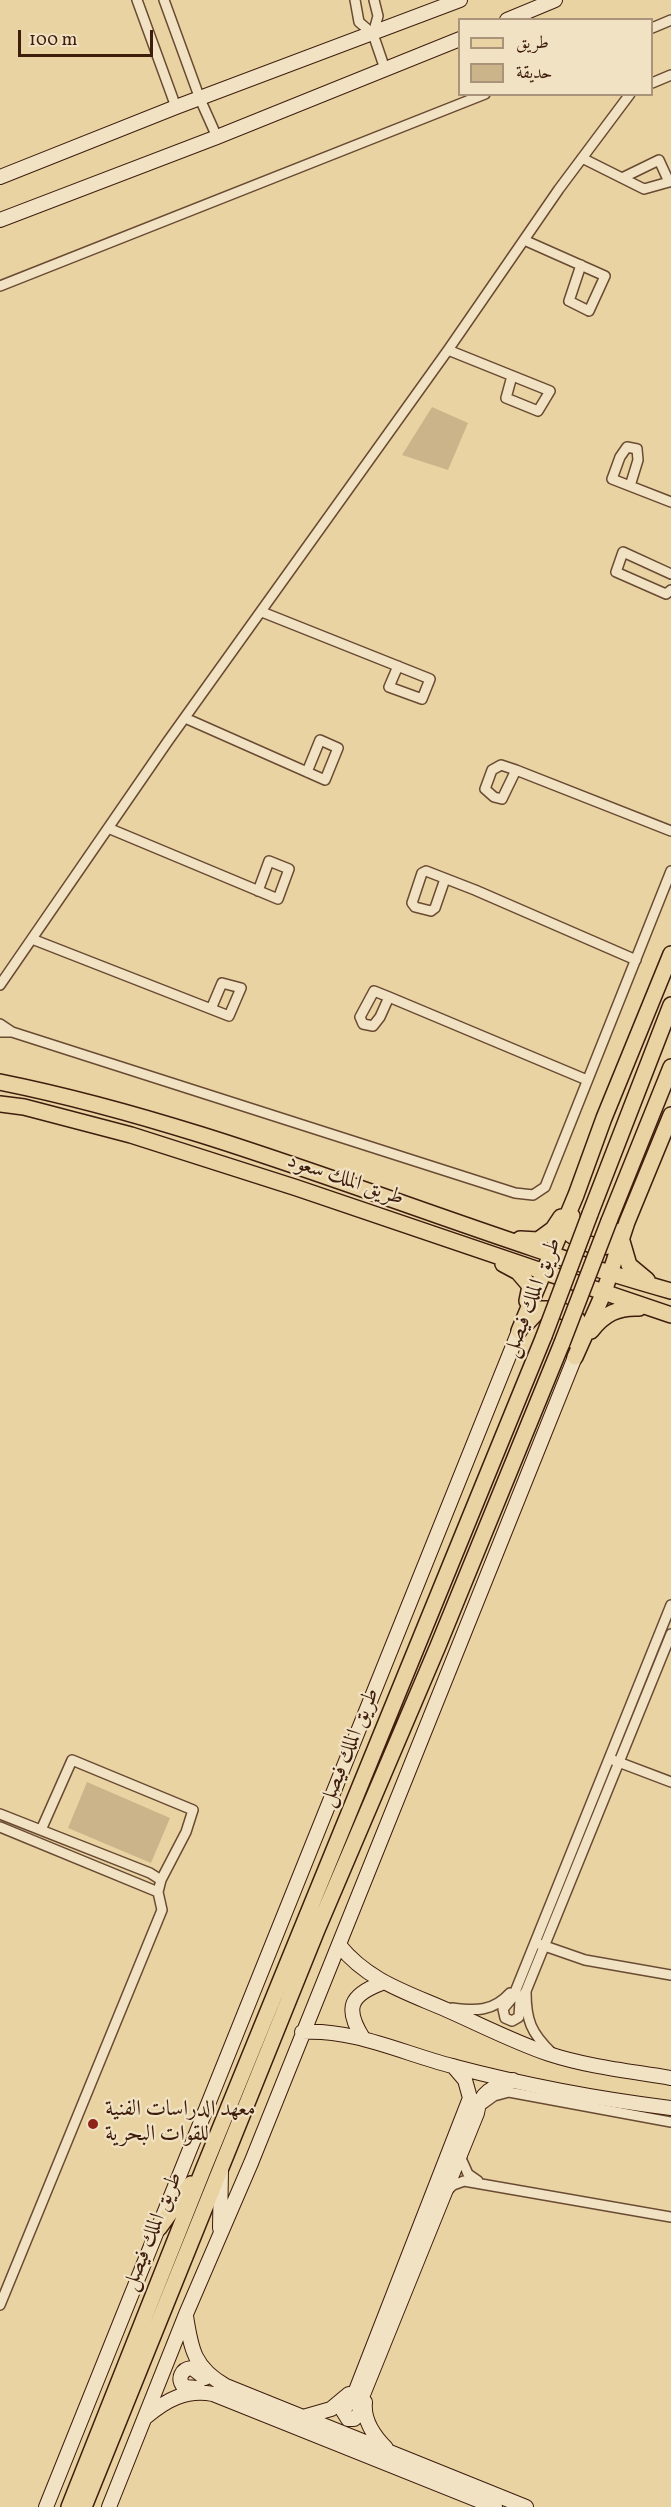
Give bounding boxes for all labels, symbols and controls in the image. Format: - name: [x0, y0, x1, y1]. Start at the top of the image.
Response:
- scale bar: [21, 18, 156, 56]
- legend: [458, 18, 653, 96]
- text: 100 m: [29, 28, 78, 53]
- text: طريق: [516, 31, 549, 56]
- text: حديقة: [516, 61, 552, 86]
- street label: طريق الملك سعود: [283, 1149, 407, 1213]
- street label: طريق الملك فيصل: [499, 1235, 569, 1361]
- street label: طريق الملك فيصل: [315, 1685, 387, 1811]
- place label: معهد الدراسات الفنية للقوات البحرية: [105, 2098, 255, 2150]
- marker: معهد الدراسات الفنية للقوات البحرية: [86, 2117, 100, 2131]
- street label: طريق الملك فيصل: [118, 2169, 190, 2295]

